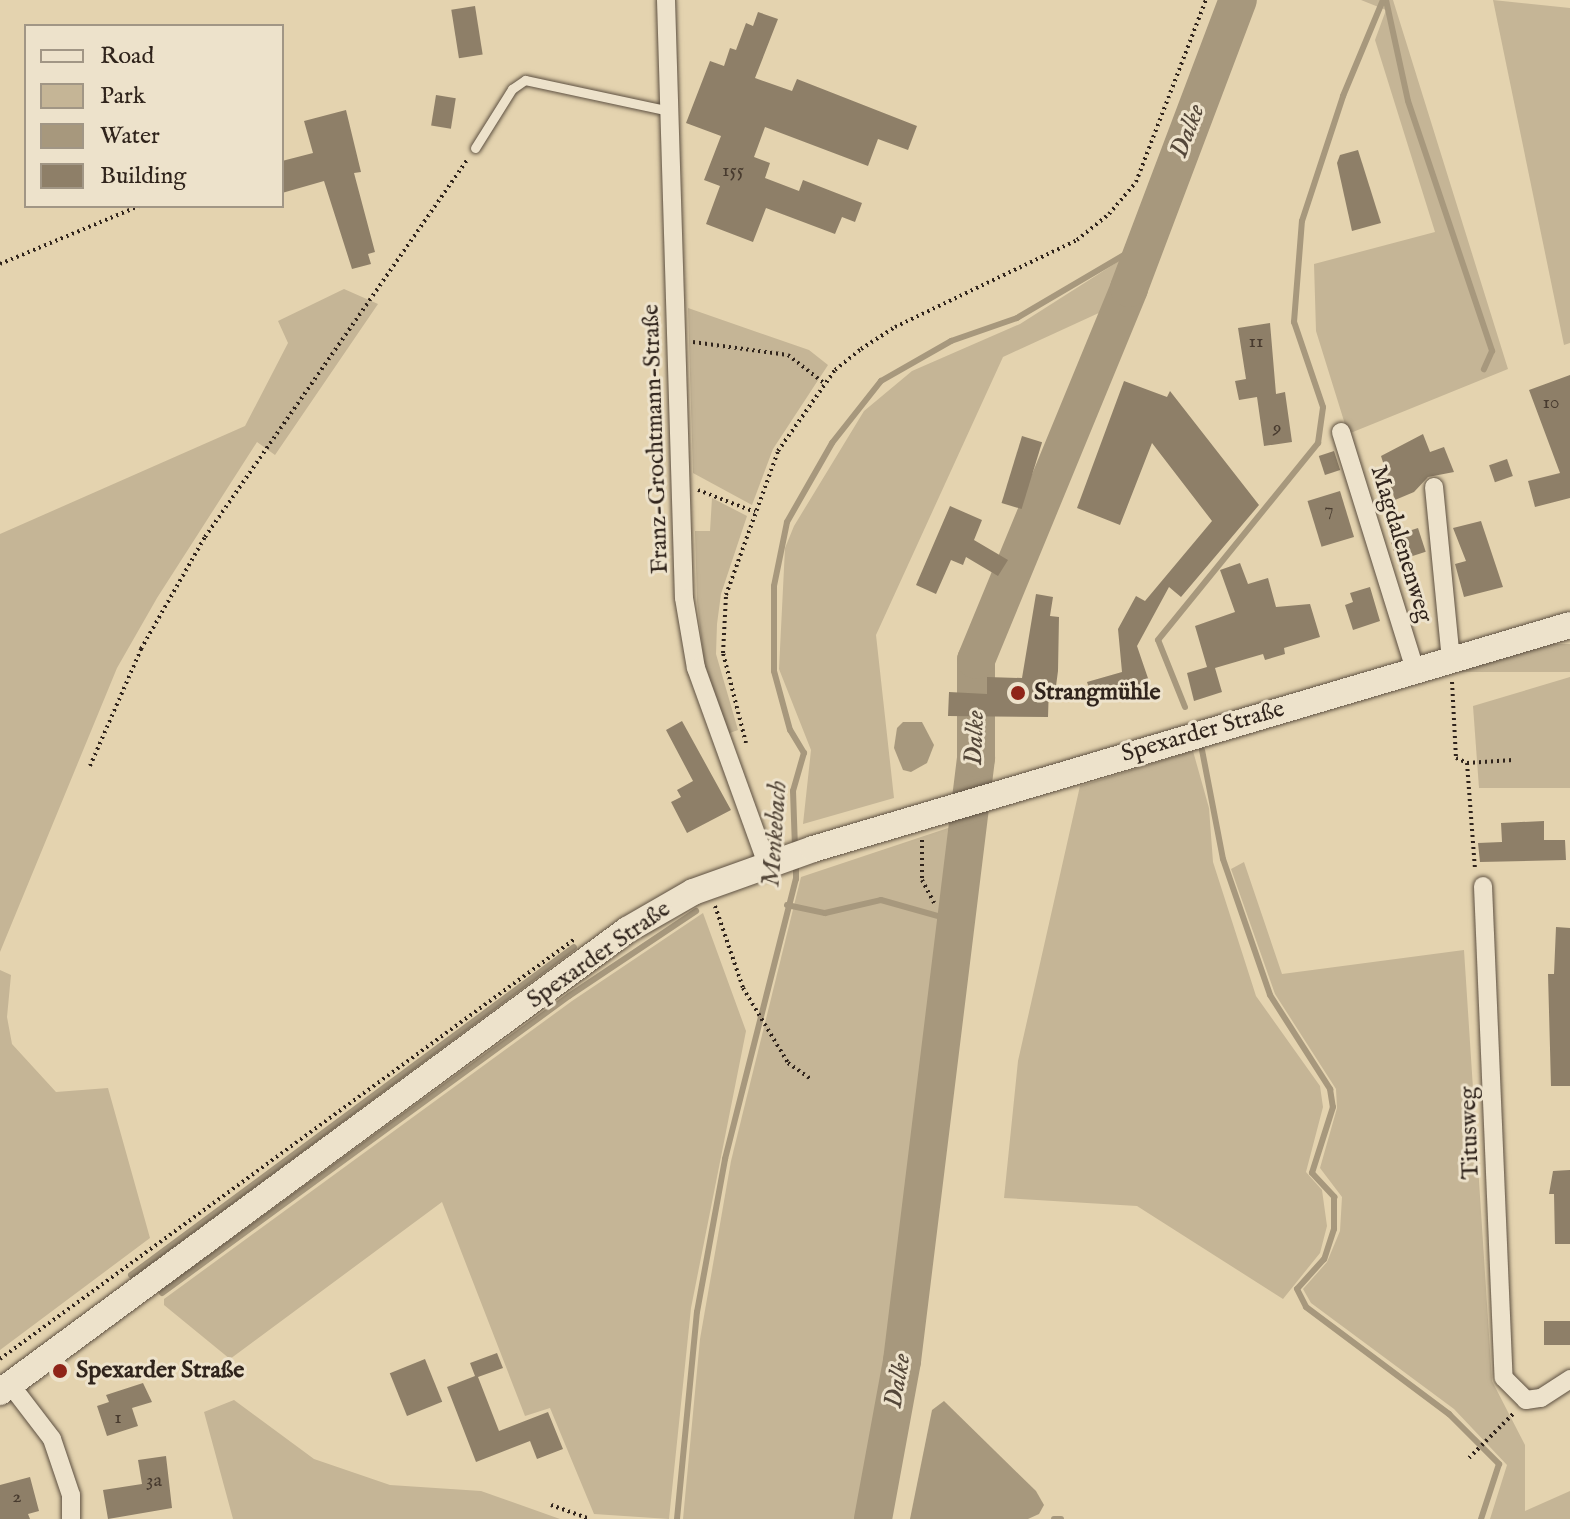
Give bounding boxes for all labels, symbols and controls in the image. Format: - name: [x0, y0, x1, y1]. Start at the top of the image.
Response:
- legend: [24, 24, 284, 208]
- text: Road: [100, 41, 154, 72]
- text: Park: [100, 81, 146, 112]
- water label: Dalke: [1164, 100, 1212, 162]
- text: Water: [100, 121, 160, 152]
- house number: 155: [722, 158, 744, 182]
- text: Building: [100, 161, 186, 192]
- street label: Franz-Grochtmann-Straße: [637, 304, 675, 574]
- house number: 11: [1249, 329, 1263, 353]
- house number: 10: [1542, 390, 1560, 414]
- house number: 9: [1273, 415, 1281, 439]
- street label: Magdalenenweg: [1363, 462, 1439, 626]
- house number: 7: [1324, 497, 1334, 521]
- place label: Strangmühle: [1034, 679, 1161, 707]
- marker: Strangmühle: [1009, 684, 1027, 702]
- street label: Spexarder Straße: [1118, 695, 1288, 769]
- water label: Dalke: [958, 710, 992, 766]
- water label: Menkebach: [756, 780, 794, 888]
- street label: Spexarder Straße: [522, 895, 676, 1015]
- street label: Titusweg: [1454, 1086, 1486, 1180]
- water label: Dalke: [878, 1351, 918, 1411]
- place label: Spexarder Straße: [76, 1357, 244, 1385]
- marker: Spexarder Straße: [51, 1362, 69, 1380]
- house number: 1: [114, 1405, 122, 1429]
- house number: 3a: [146, 1468, 162, 1492]
- house number: 2: [12, 1484, 22, 1508]

